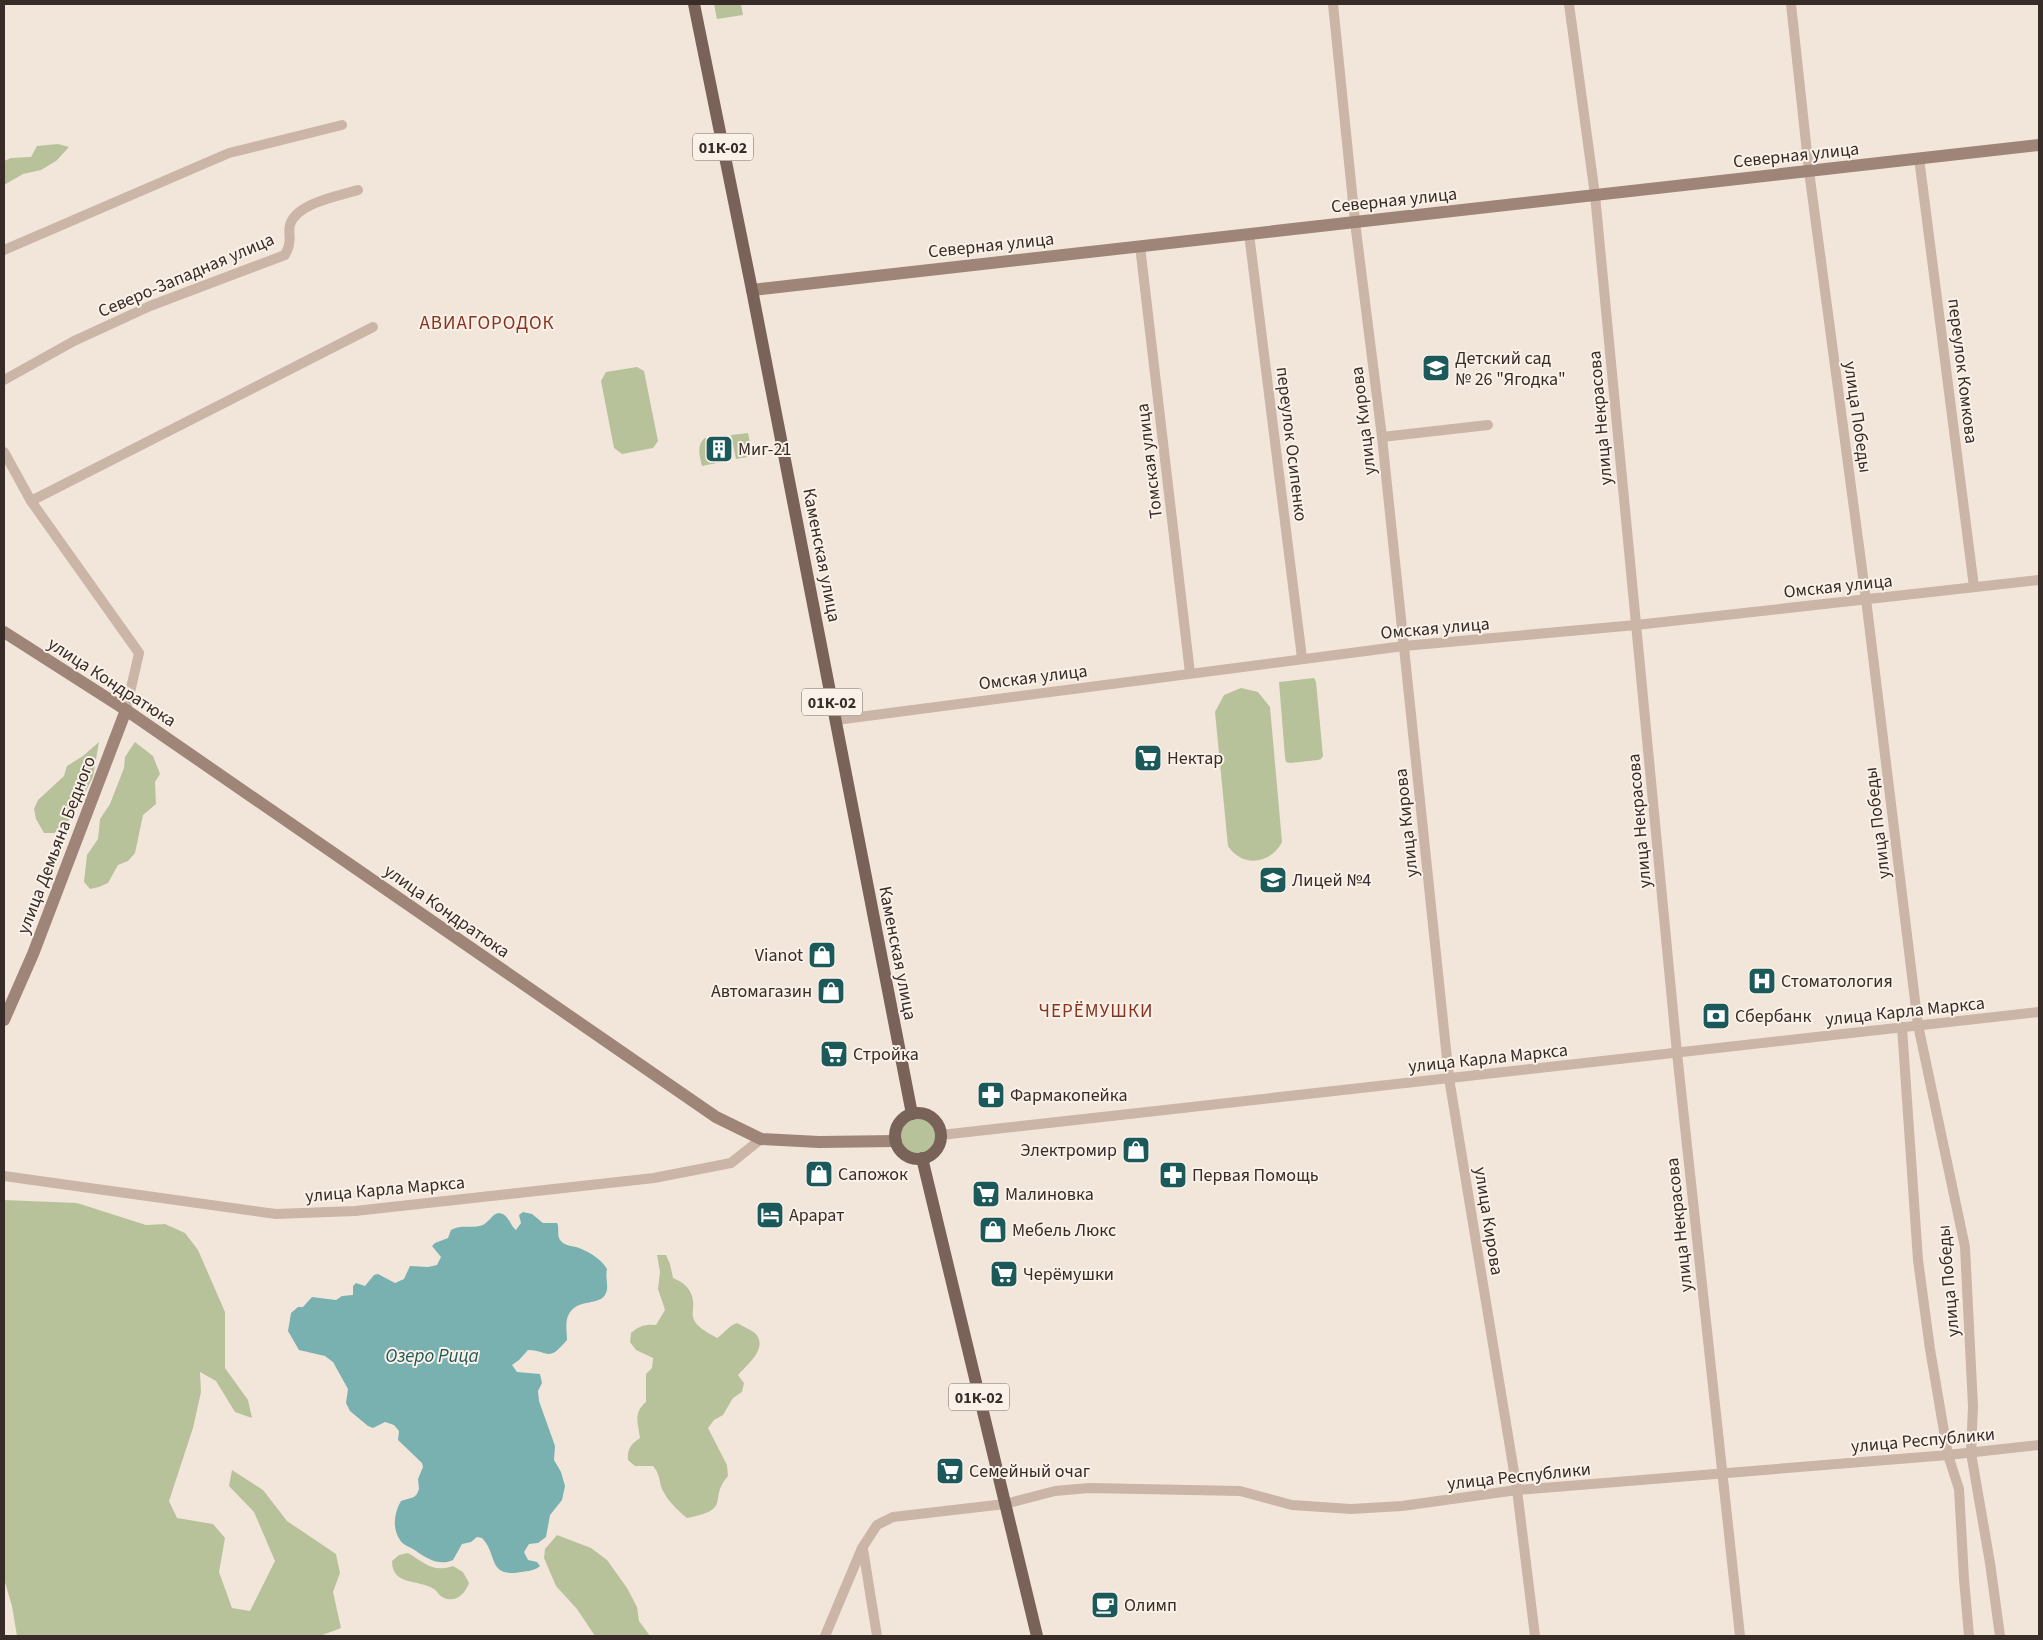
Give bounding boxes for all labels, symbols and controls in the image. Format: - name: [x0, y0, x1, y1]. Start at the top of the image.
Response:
- road number: 01К-02: [693, 134, 753, 160]
- street label: Северная улица: [1732, 136, 1860, 175]
- street label: Северная улица: [1330, 181, 1458, 220]
- street label: Северная улица: [927, 226, 1055, 265]
- street label: Северо-Западная улица: [94, 227, 278, 324]
- street label: переулок Комкова: [1941, 297, 1984, 445]
- district label: АВИАГОРОДОК: [419, 310, 555, 337]
- place label: Детский сад № 26 "Ягодка": [1455, 346, 1566, 392]
- street label: улица Некрасова: [1582, 350, 1619, 486]
- school or university icon: Детский сад № 26 "Ягодка": [1421, 353, 1451, 383]
- street label: улица Победы: [1837, 360, 1878, 475]
- street label: переулок Осипенко: [1270, 365, 1313, 523]
- street label: улица Кирова: [1344, 365, 1383, 477]
- street label: Томская улица: [1130, 402, 1169, 520]
- building icon: Миг-21: [704, 434, 734, 464]
- place label: Миг-21: [738, 437, 791, 462]
- street label: Каменская улица: [796, 486, 847, 624]
- street label: Омская улица: [1782, 568, 1894, 605]
- street label: Омская улица: [1379, 611, 1491, 646]
- street label: улица Кондратюка: [43, 631, 181, 733]
- street label: Омская улица: [977, 658, 1089, 697]
- road number: 01К-02: [802, 689, 862, 716]
- supermarket icon: Нектар: [1133, 743, 1163, 773]
- place label: Нектар: [1167, 746, 1223, 771]
- street label: улица Демьяна Бедного: [11, 753, 102, 938]
- street label: улица Некрасова: [1621, 753, 1658, 889]
- street label: улица Победы: [1858, 766, 1897, 880]
- street label: улица Кирова: [1388, 767, 1425, 879]
- street label: улица Кондратюка: [379, 859, 515, 964]
- school or university icon: Лицей №4: [1258, 865, 1288, 895]
- place label: Лицей №4: [1292, 868, 1371, 893]
- street label: Каменская улица: [872, 884, 923, 1022]
- shop icon: Vianot: [807, 940, 837, 970]
- place label: Vianot: [755, 943, 803, 968]
- hospital icon: Стоматология: [1747, 966, 1777, 996]
- place label: Стоматология: [1781, 969, 1893, 994]
- shop icon: Автомагазин: [816, 976, 846, 1006]
- place label: Автомагазин: [711, 979, 812, 1004]
- street label: улица Карла Маркса: [1824, 991, 1986, 1032]
- district label: ЧЕРЁМУШКИ: [1039, 998, 1153, 1025]
- bank icon: Сбербанк: [1701, 1001, 1731, 1031]
- place label: Сбербанк: [1735, 1004, 1811, 1029]
- street label: улица Карла Маркса: [1407, 1038, 1569, 1079]
- supermarket icon: Стройка: [819, 1039, 849, 1069]
- place label: Стройка: [853, 1042, 919, 1067]
- pharmacy icon: Фармакопейка: [976, 1080, 1006, 1110]
- place label: Фармакопейка: [1010, 1083, 1128, 1108]
- shop icon: Электромир: [1121, 1135, 1151, 1165]
- place label: Электромир: [1020, 1138, 1117, 1163]
- street label: улица Некрасова: [1660, 1157, 1699, 1293]
- shop icon: Сапожок: [804, 1159, 834, 1189]
- pharmacy icon: Первая Помощь: [1158, 1160, 1188, 1190]
- place label: Сапожок: [838, 1162, 908, 1187]
- place label: Первая Помощь: [1192, 1163, 1319, 1188]
- street label: улица Кирова: [1468, 1165, 1509, 1277]
- street label: улица Карла Маркса: [304, 1170, 466, 1209]
- supermarket icon: Малиновка: [971, 1179, 1001, 1209]
- place label: Малиновка: [1005, 1182, 1094, 1207]
- hotel icon: Арарат: [755, 1200, 785, 1230]
- place label: Арарат: [789, 1203, 844, 1228]
- shop icon: Мебель Люкс: [978, 1215, 1008, 1245]
- place label: Мебель Люкс: [1012, 1218, 1116, 1243]
- street label: улица Победы: [1931, 1224, 1966, 1338]
- supermarket icon: Черёмушки: [989, 1259, 1019, 1289]
- place label: Черёмушки: [1023, 1262, 1114, 1287]
- water label: Озеро Рица: [385, 1343, 479, 1370]
- road number: 01К-02: [949, 1384, 1009, 1410]
- street label: улица Республики: [1850, 1422, 1996, 1459]
- supermarket icon: Семейный очаг: [935, 1456, 965, 1486]
- street label: улица Республики: [1446, 1457, 1592, 1496]
- place label: Семейный очаг: [969, 1459, 1090, 1484]
- cafe icon: Олимп: [1090, 1590, 1120, 1620]
- place label: Олимп: [1124, 1593, 1177, 1618]

